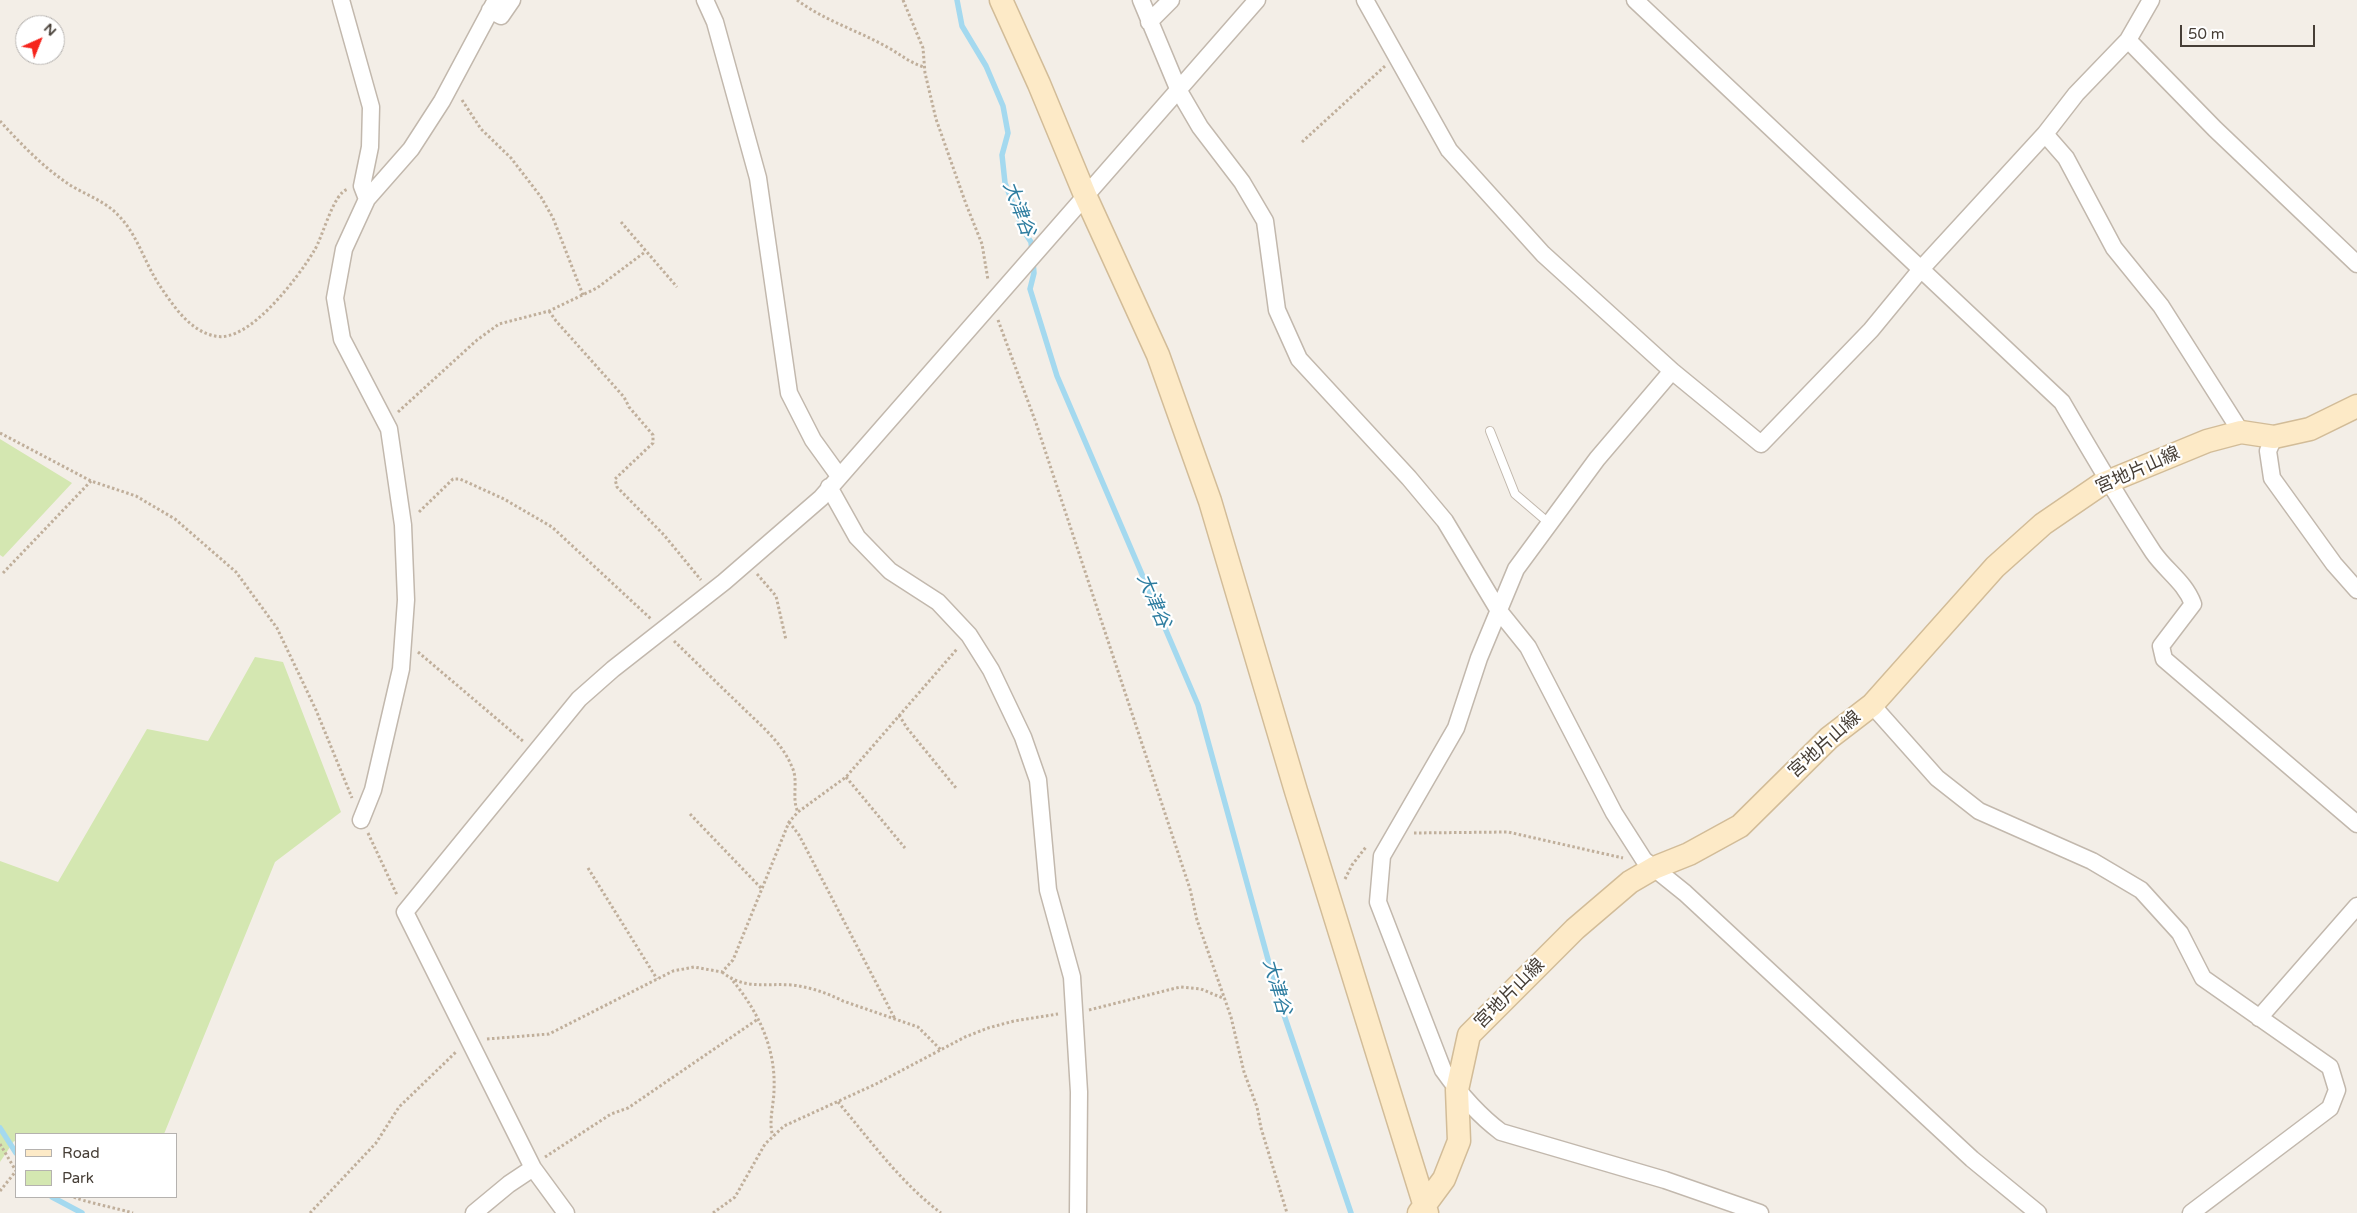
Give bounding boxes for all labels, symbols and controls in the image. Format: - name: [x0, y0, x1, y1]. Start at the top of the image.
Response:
- north arrow: [15, 15, 65, 65]
- scale bar: [2182, 15, 2317, 47]
- text: N: [40, 20, 60, 40]
- text: 50 m: [2188, 25, 2225, 43]
- water label: 大津谷: [997, 178, 1039, 240]
- street label: 宮地片山線: [2092, 443, 2184, 499]
- water label: 大津谷: [1131, 570, 1175, 632]
- street label: 宮地片山線: [1784, 707, 1866, 783]
- street label: 宮地片山線: [1471, 955, 1549, 1033]
- water label: 大津谷: [1257, 956, 1295, 1018]
- legend: [15, 1133, 178, 1198]
- text: Road: [62, 1144, 100, 1162]
- text: Park: [62, 1169, 94, 1187]

